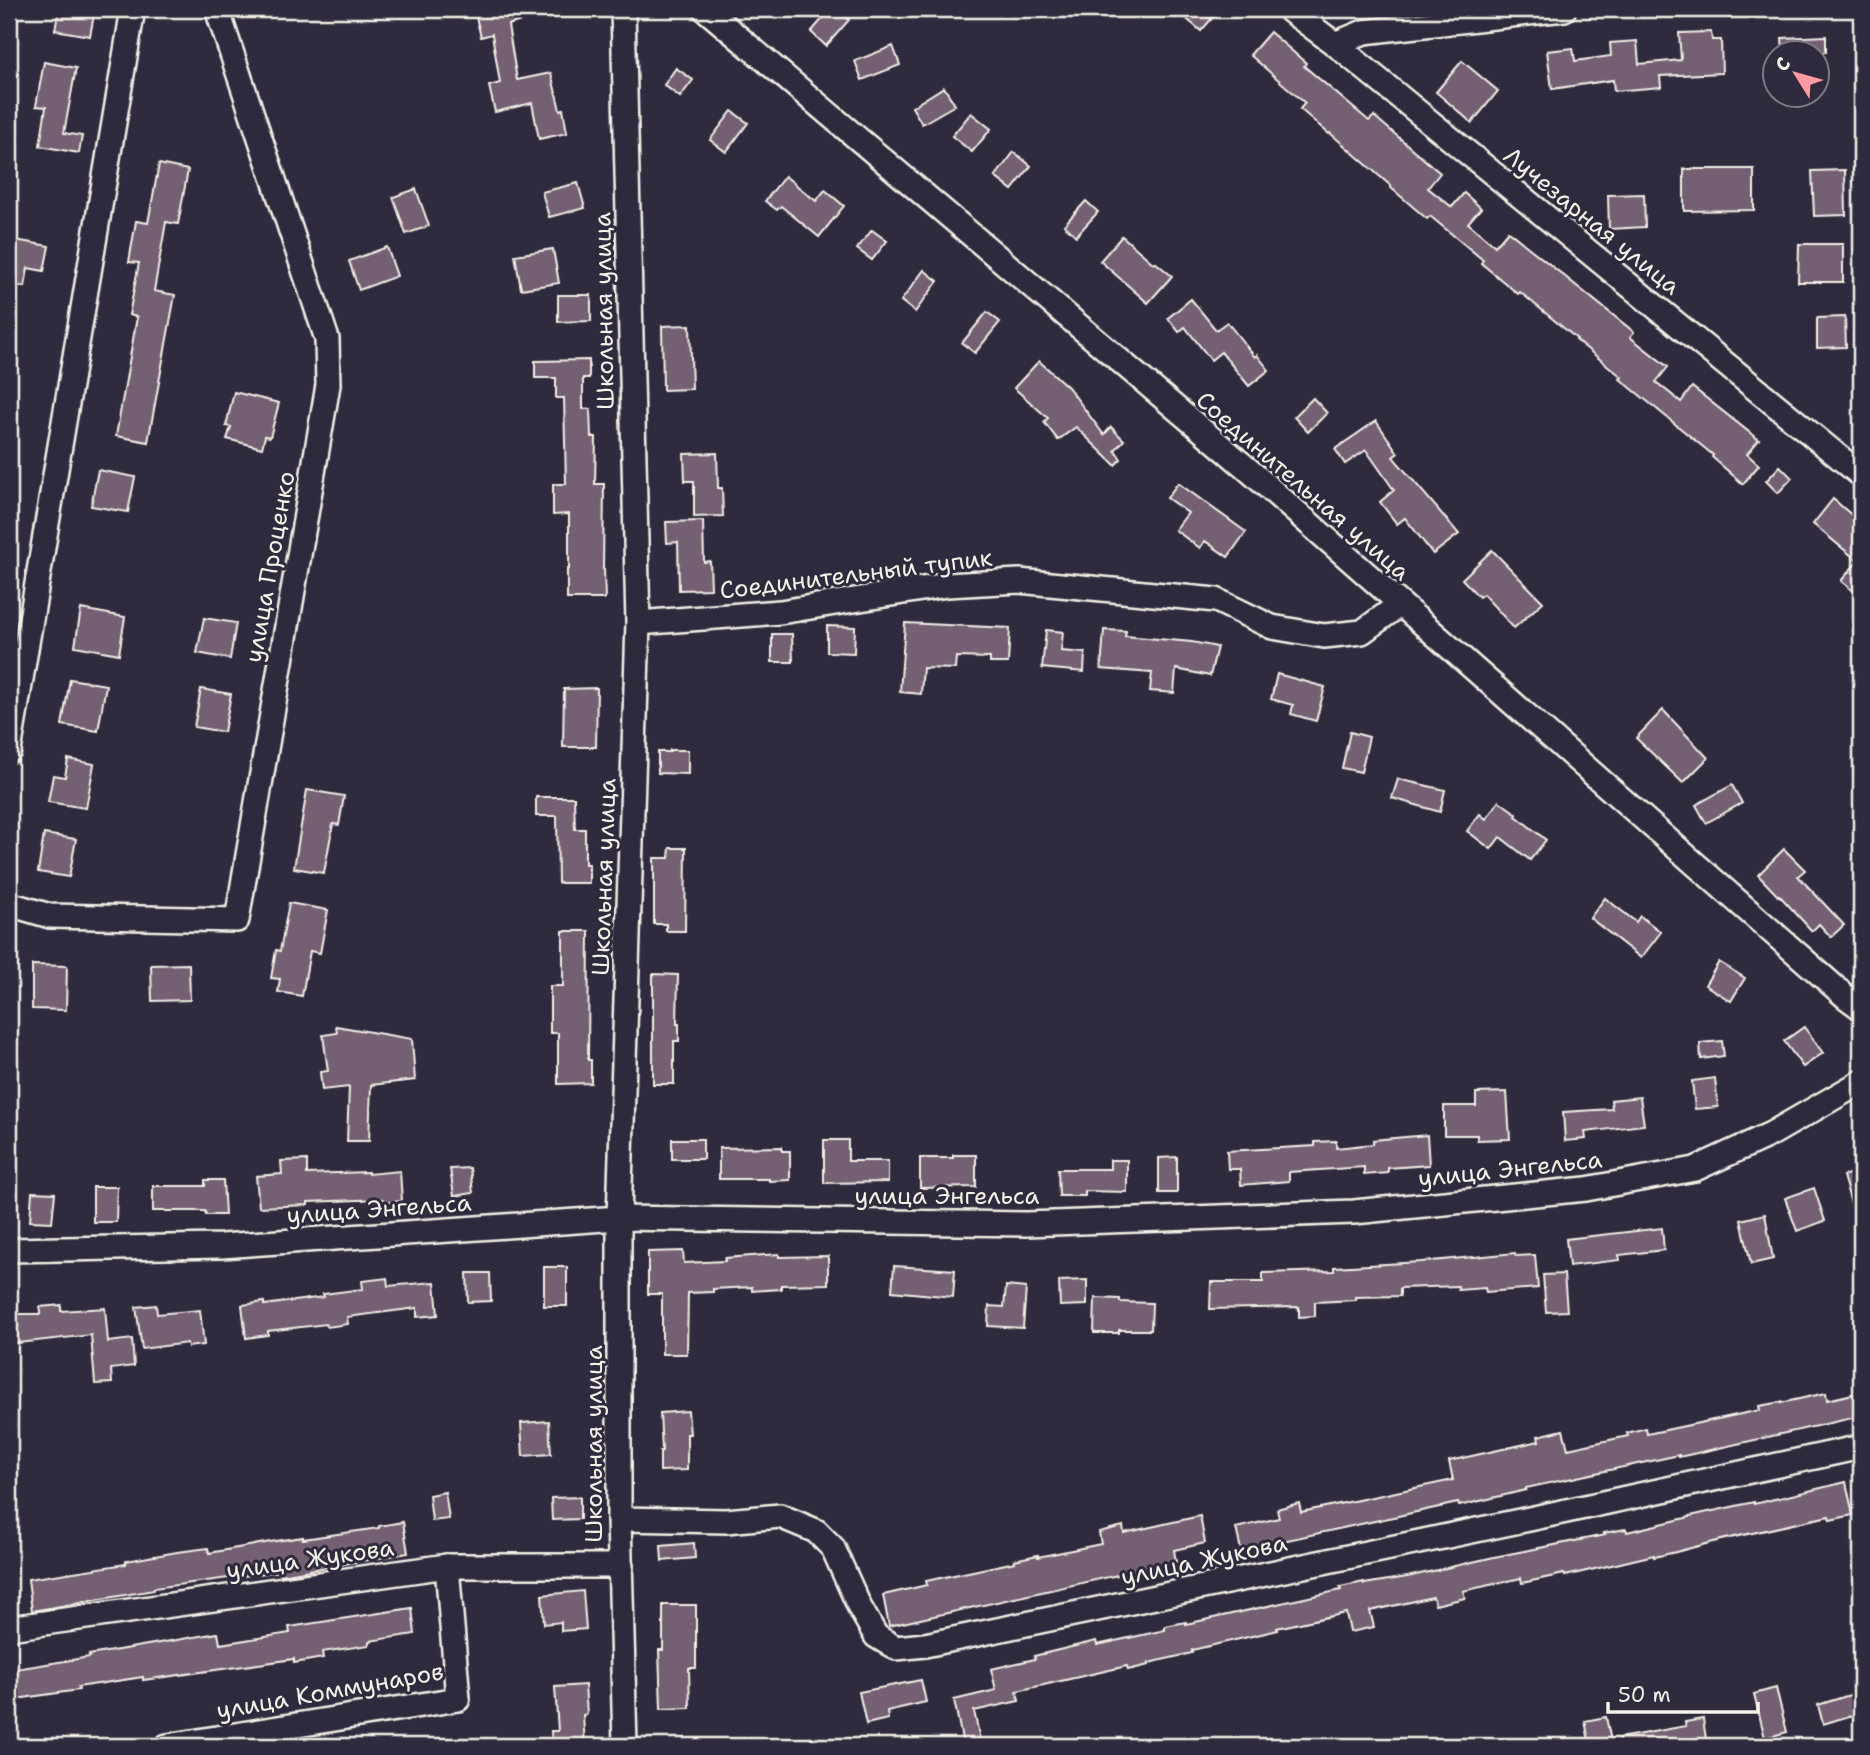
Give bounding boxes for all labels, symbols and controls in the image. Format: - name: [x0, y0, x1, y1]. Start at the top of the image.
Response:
- north arrow: [1762, 38, 1832, 108]
- text: С: [1769, 52, 1796, 76]
- street label: Лучезарная улица: [1497, 140, 1687, 302]
- street label: Школьная улица: [586, 212, 622, 410]
- street label: Соединительная улица: [1189, 384, 1417, 588]
- street label: улица Проценко: [237, 469, 303, 665]
- street label: Соединительный тупик: [718, 541, 994, 607]
- street label: Школьная улица: [585, 778, 623, 976]
- street label: улица Энгельса: [1416, 1143, 1604, 1195]
- street label: улица Энгельса: [855, 1180, 1040, 1212]
- street label: улица Энгельса: [286, 1187, 472, 1231]
- street label: Школьная улица: [578, 1345, 610, 1543]
- street label: улица Жукова: [1118, 1527, 1290, 1593]
- street label: улица Жукова: [224, 1531, 396, 1587]
- street label: улица Коммунаров: [214, 1655, 446, 1727]
- scale bar: [1608, 1671, 1758, 1715]
- text: 50 m: [1618, 1681, 1671, 1709]

